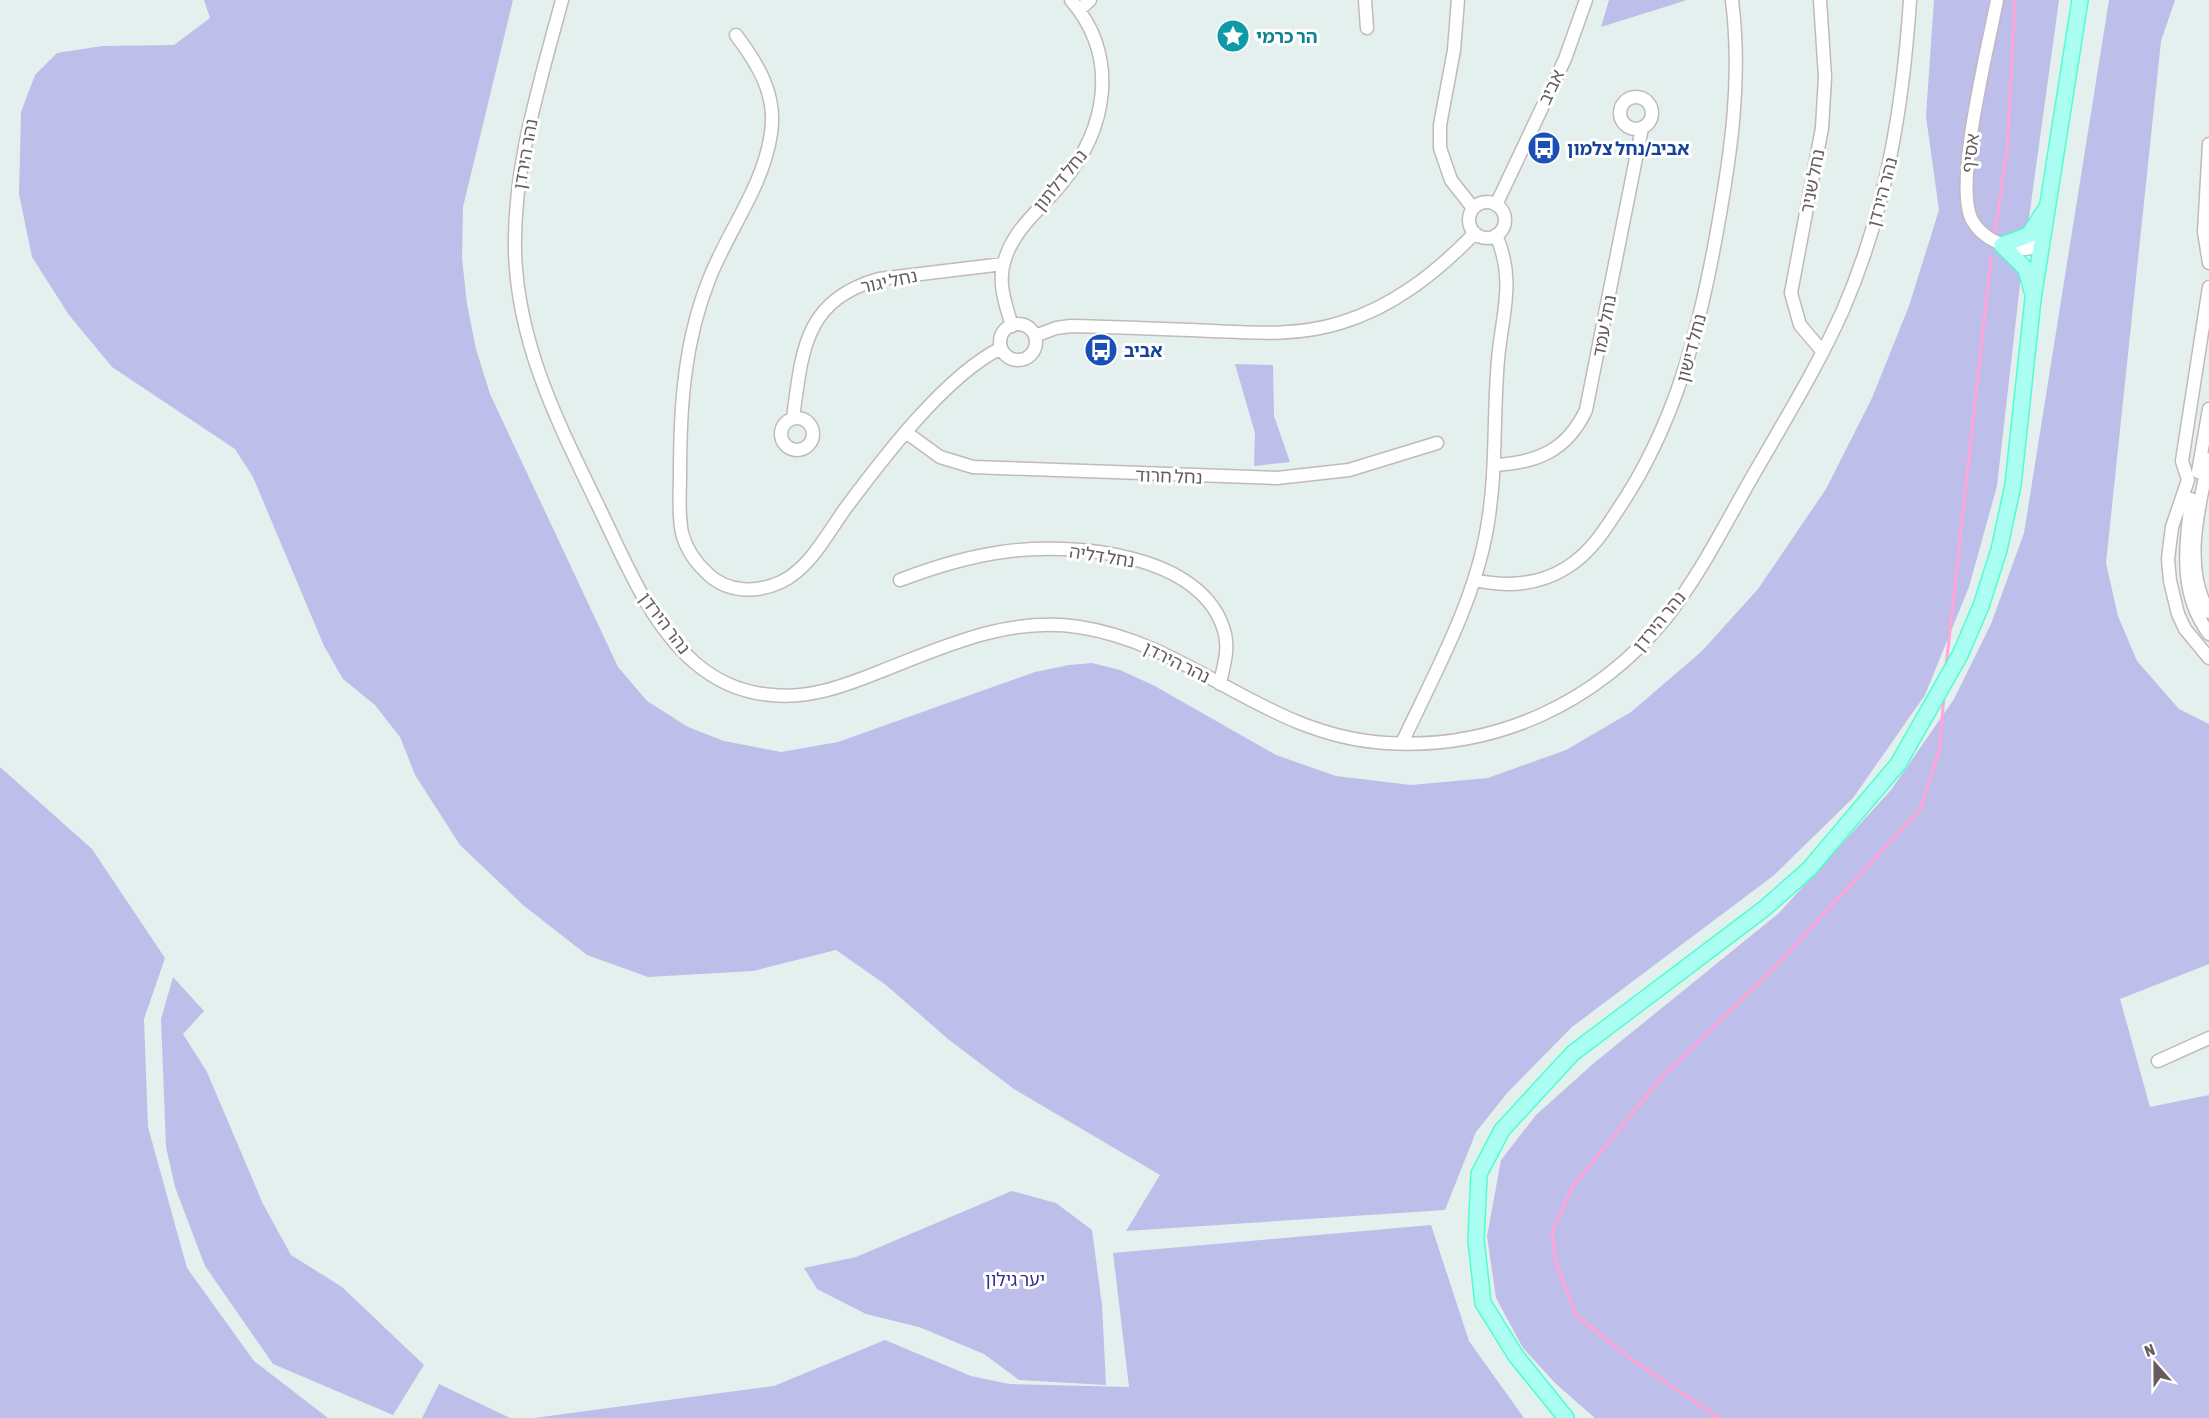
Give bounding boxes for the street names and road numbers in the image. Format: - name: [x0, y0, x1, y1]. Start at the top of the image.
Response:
- street label: אביב: [1534, 66, 1568, 108]
- street label: נהר הירדן: [508, 117, 542, 191]
- street label: אסיף: [1957, 132, 1983, 174]
- street label: נחל דלתון: [1029, 145, 1091, 215]
- street label: נחל שניר: [1796, 147, 1828, 215]
- street label: נהר הירדן: [1863, 155, 1901, 229]
- street label: נחל יגור: [859, 265, 919, 297]
- street label: נחל עמד: [1588, 293, 1620, 359]
- street label: נחל דישון: [1672, 311, 1710, 385]
- street label: נחל חרוד: [1135, 464, 1203, 488]
- street label: נחל דליה: [1068, 540, 1136, 572]
- street label: נהר הירדן: [1628, 587, 1690, 655]
- street label: נהר הירדן: [635, 588, 695, 658]
- street label: נהר הירדן: [1140, 637, 1214, 687]

